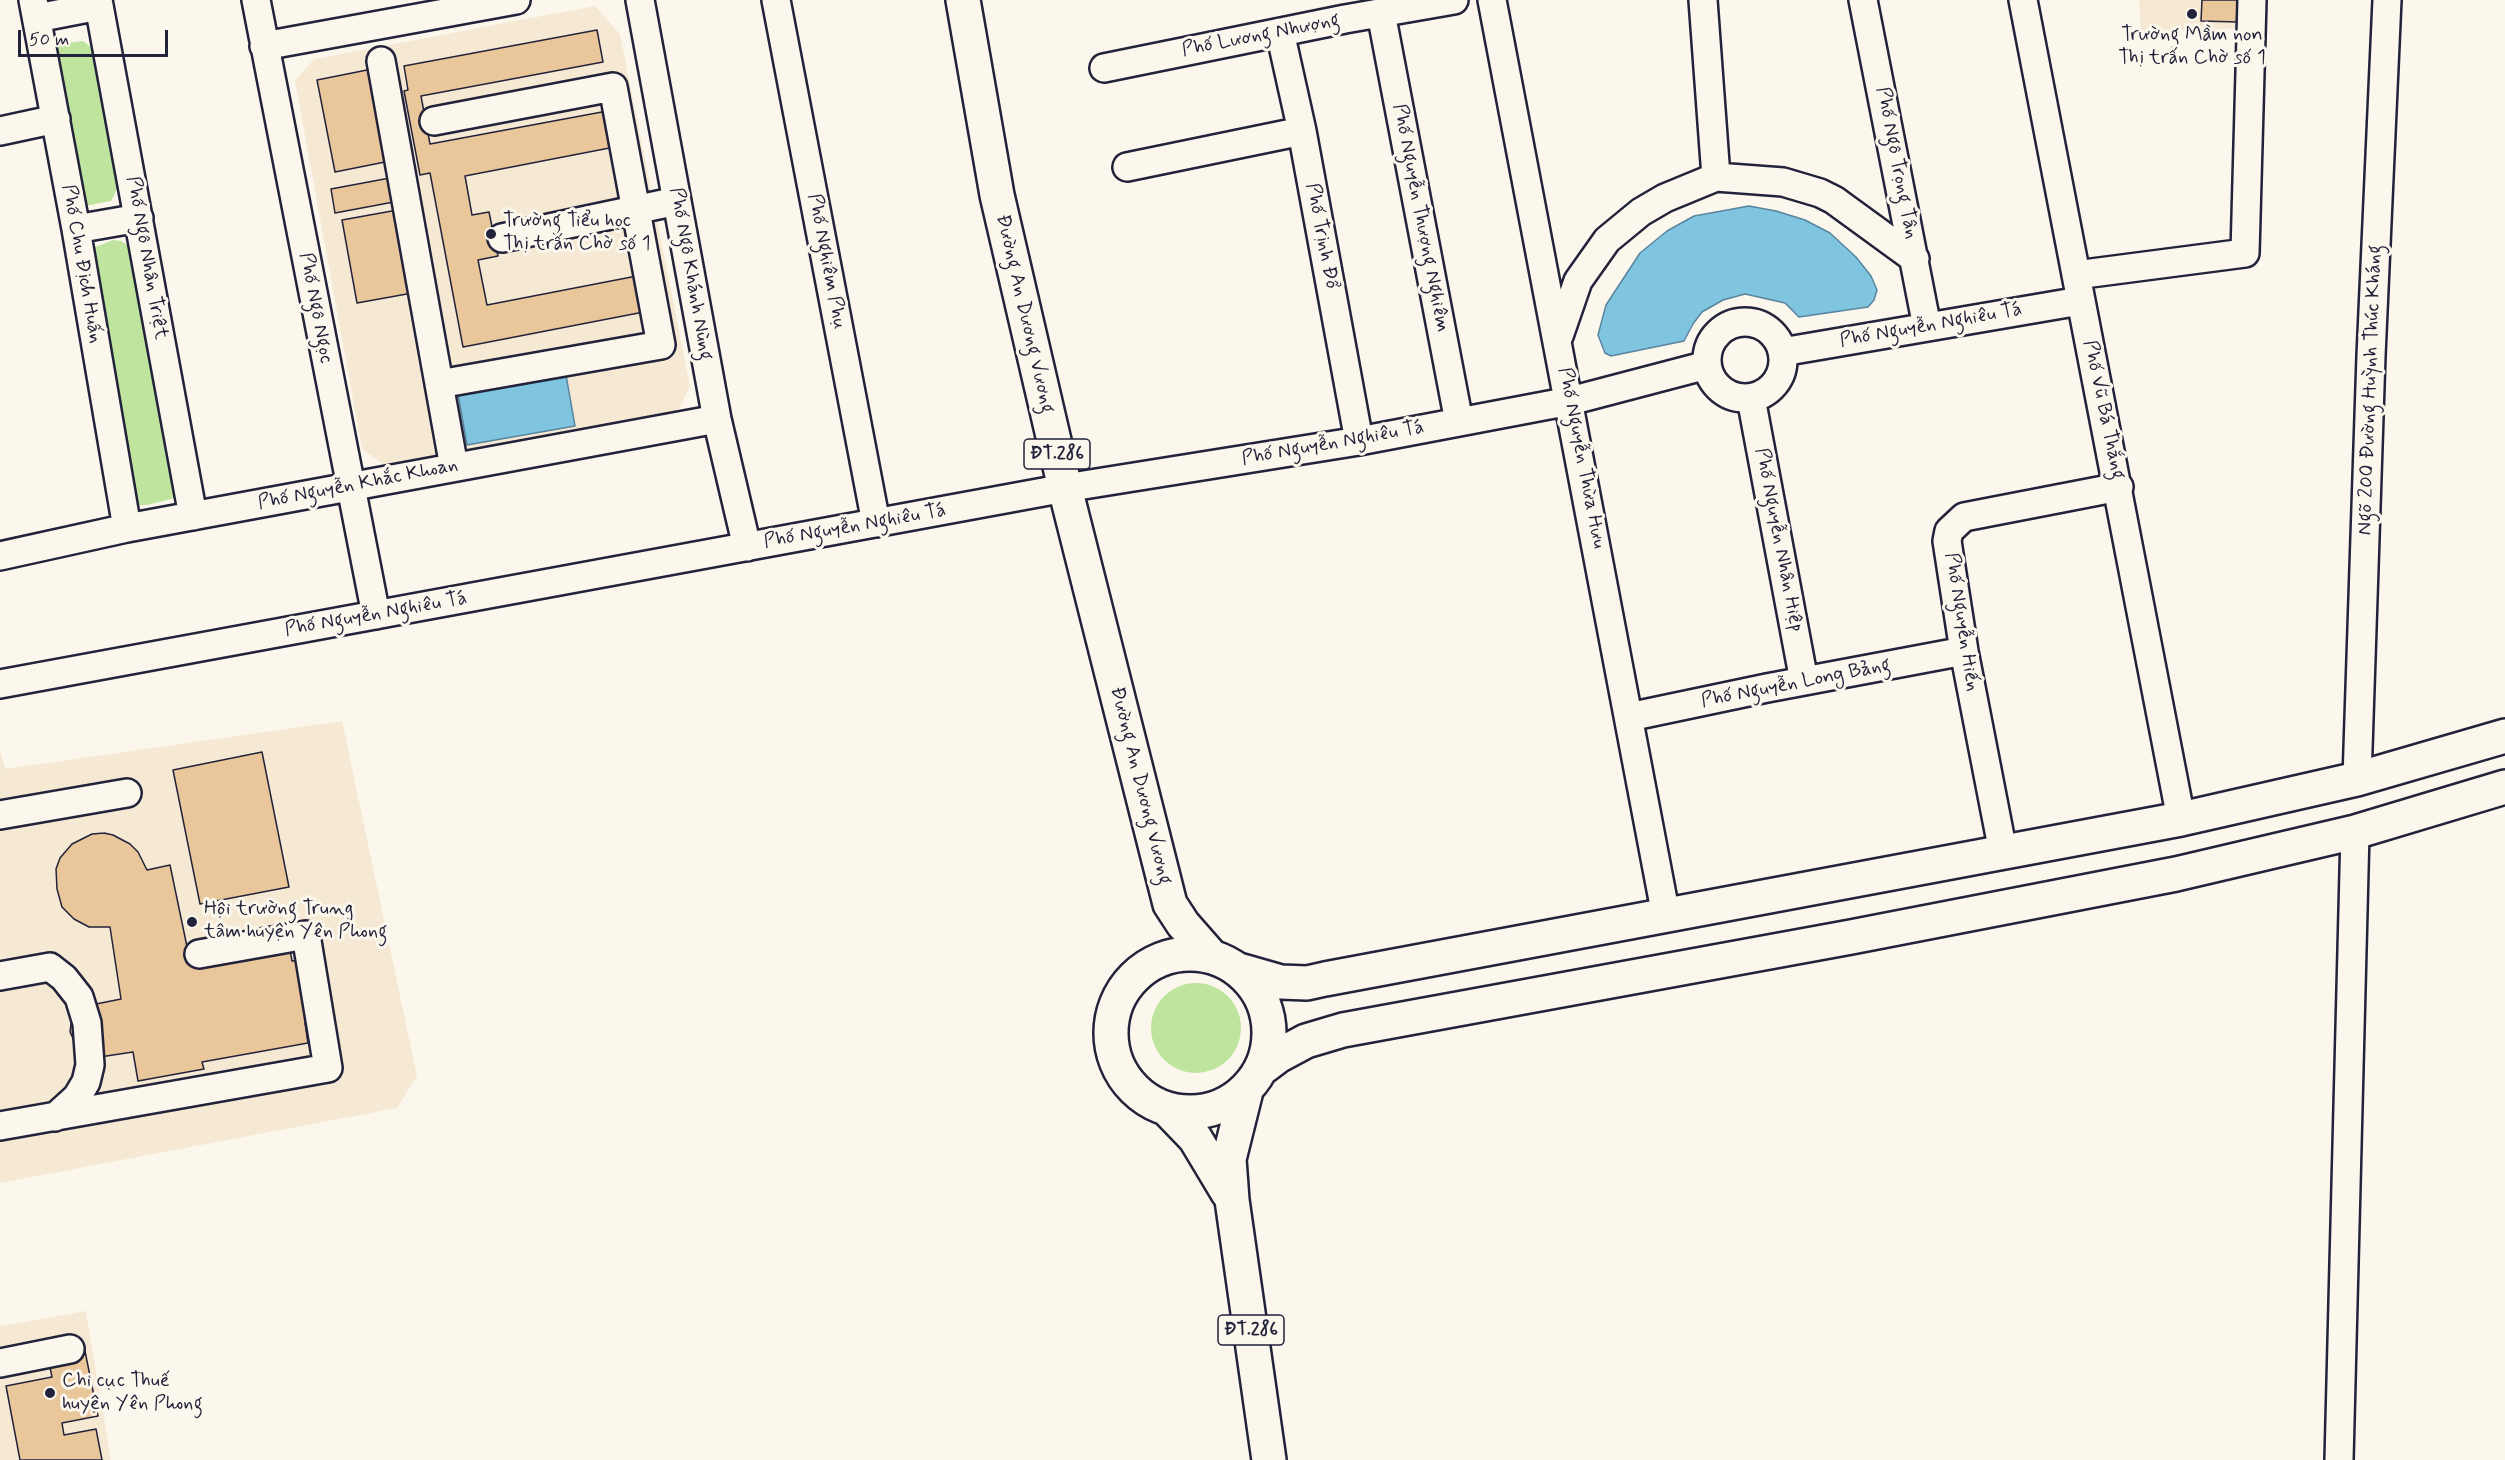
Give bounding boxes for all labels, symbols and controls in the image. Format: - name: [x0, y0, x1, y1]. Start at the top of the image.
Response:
- marker: Trường Mầm non Thị trấn Chờ số 1: [2185, 7, 2199, 21]
- street label: Phố Lương Nhượng: [1180, 9, 1342, 63]
- scale bar: [21, 18, 171, 56]
- place label: Trường Mầm non Thị trấn Chờ số 1: [2118, 24, 2266, 71]
- text: 50 m: [29, 28, 69, 52]
- street label: Phố Ngô Trọng Tân: [1869, 85, 1923, 241]
- street label: Phố Nguyễn Thượng Nghiêm: [1386, 102, 1454, 334]
- street label: Phố Ngô Nhân Triệt: [120, 175, 172, 341]
- street label: Phố Trịnh Đổ: [1299, 181, 1343, 291]
- street label: Phố Chu Địch Huấn: [55, 183, 107, 345]
- street label: Phố Ngô Khánh Nùng: [663, 186, 717, 362]
- street label: Phố Nghiêm Phụ: [801, 192, 851, 332]
- place label: Trường Tiểu học Thị trấn Chờ số 1: [503, 210, 651, 257]
- street label: Đường An Dương Vương: [989, 212, 1059, 416]
- marker: Trường Tiểu học Thị trấn Chờ số 1: [484, 227, 498, 241]
- street label: Ngõ 200 Đường Huỳnh Thúc Kháng: [2354, 244, 2388, 536]
- street label: Phố Ngô Ngọc: [293, 251, 337, 365]
- street label: Phố Nguyễn Nghiêu Tá: [1838, 298, 2024, 354]
- street label: Phố Vũ Bá Thắng: [2077, 338, 2129, 482]
- street label: Phố Nguyễn Thừa Hưu: [1552, 365, 1610, 551]
- street label: Phố Nguyễn Nghiêu Tá: [1240, 416, 1426, 472]
- road number: ĐT.286: [1024, 439, 1090, 469]
- street label: Phố Nguyễn Nhân Hiệp: [1748, 446, 1808, 634]
- street label: Phố Nguyễn Khắc Khoan: [256, 454, 460, 516]
- street label: Phố Nguyễn Nghiêu Tá: [762, 499, 948, 555]
- street label: Phố Nguyễn Hiến: [1938, 551, 1984, 693]
- street label: Phố Nguyễn Nghiêu Tá: [283, 587, 469, 643]
- street label: Phố Nguyễn Long Bảng: [1699, 654, 1893, 714]
- street label: Đường An Dương Vương: [1104, 684, 1176, 888]
- place label: Hội trường Trung tâm huyện Yên Phong: [204, 898, 387, 945]
- marker: Hội trường Trung tâm huyện Yên Phong: [185, 915, 199, 929]
- road number: ĐT.286: [1218, 1315, 1284, 1345]
- place label: Chi cục Thuế huyện Yên Phong: [62, 1370, 203, 1417]
- marker: Chi cục Thuế huyện Yên Phong: [43, 1386, 57, 1400]

